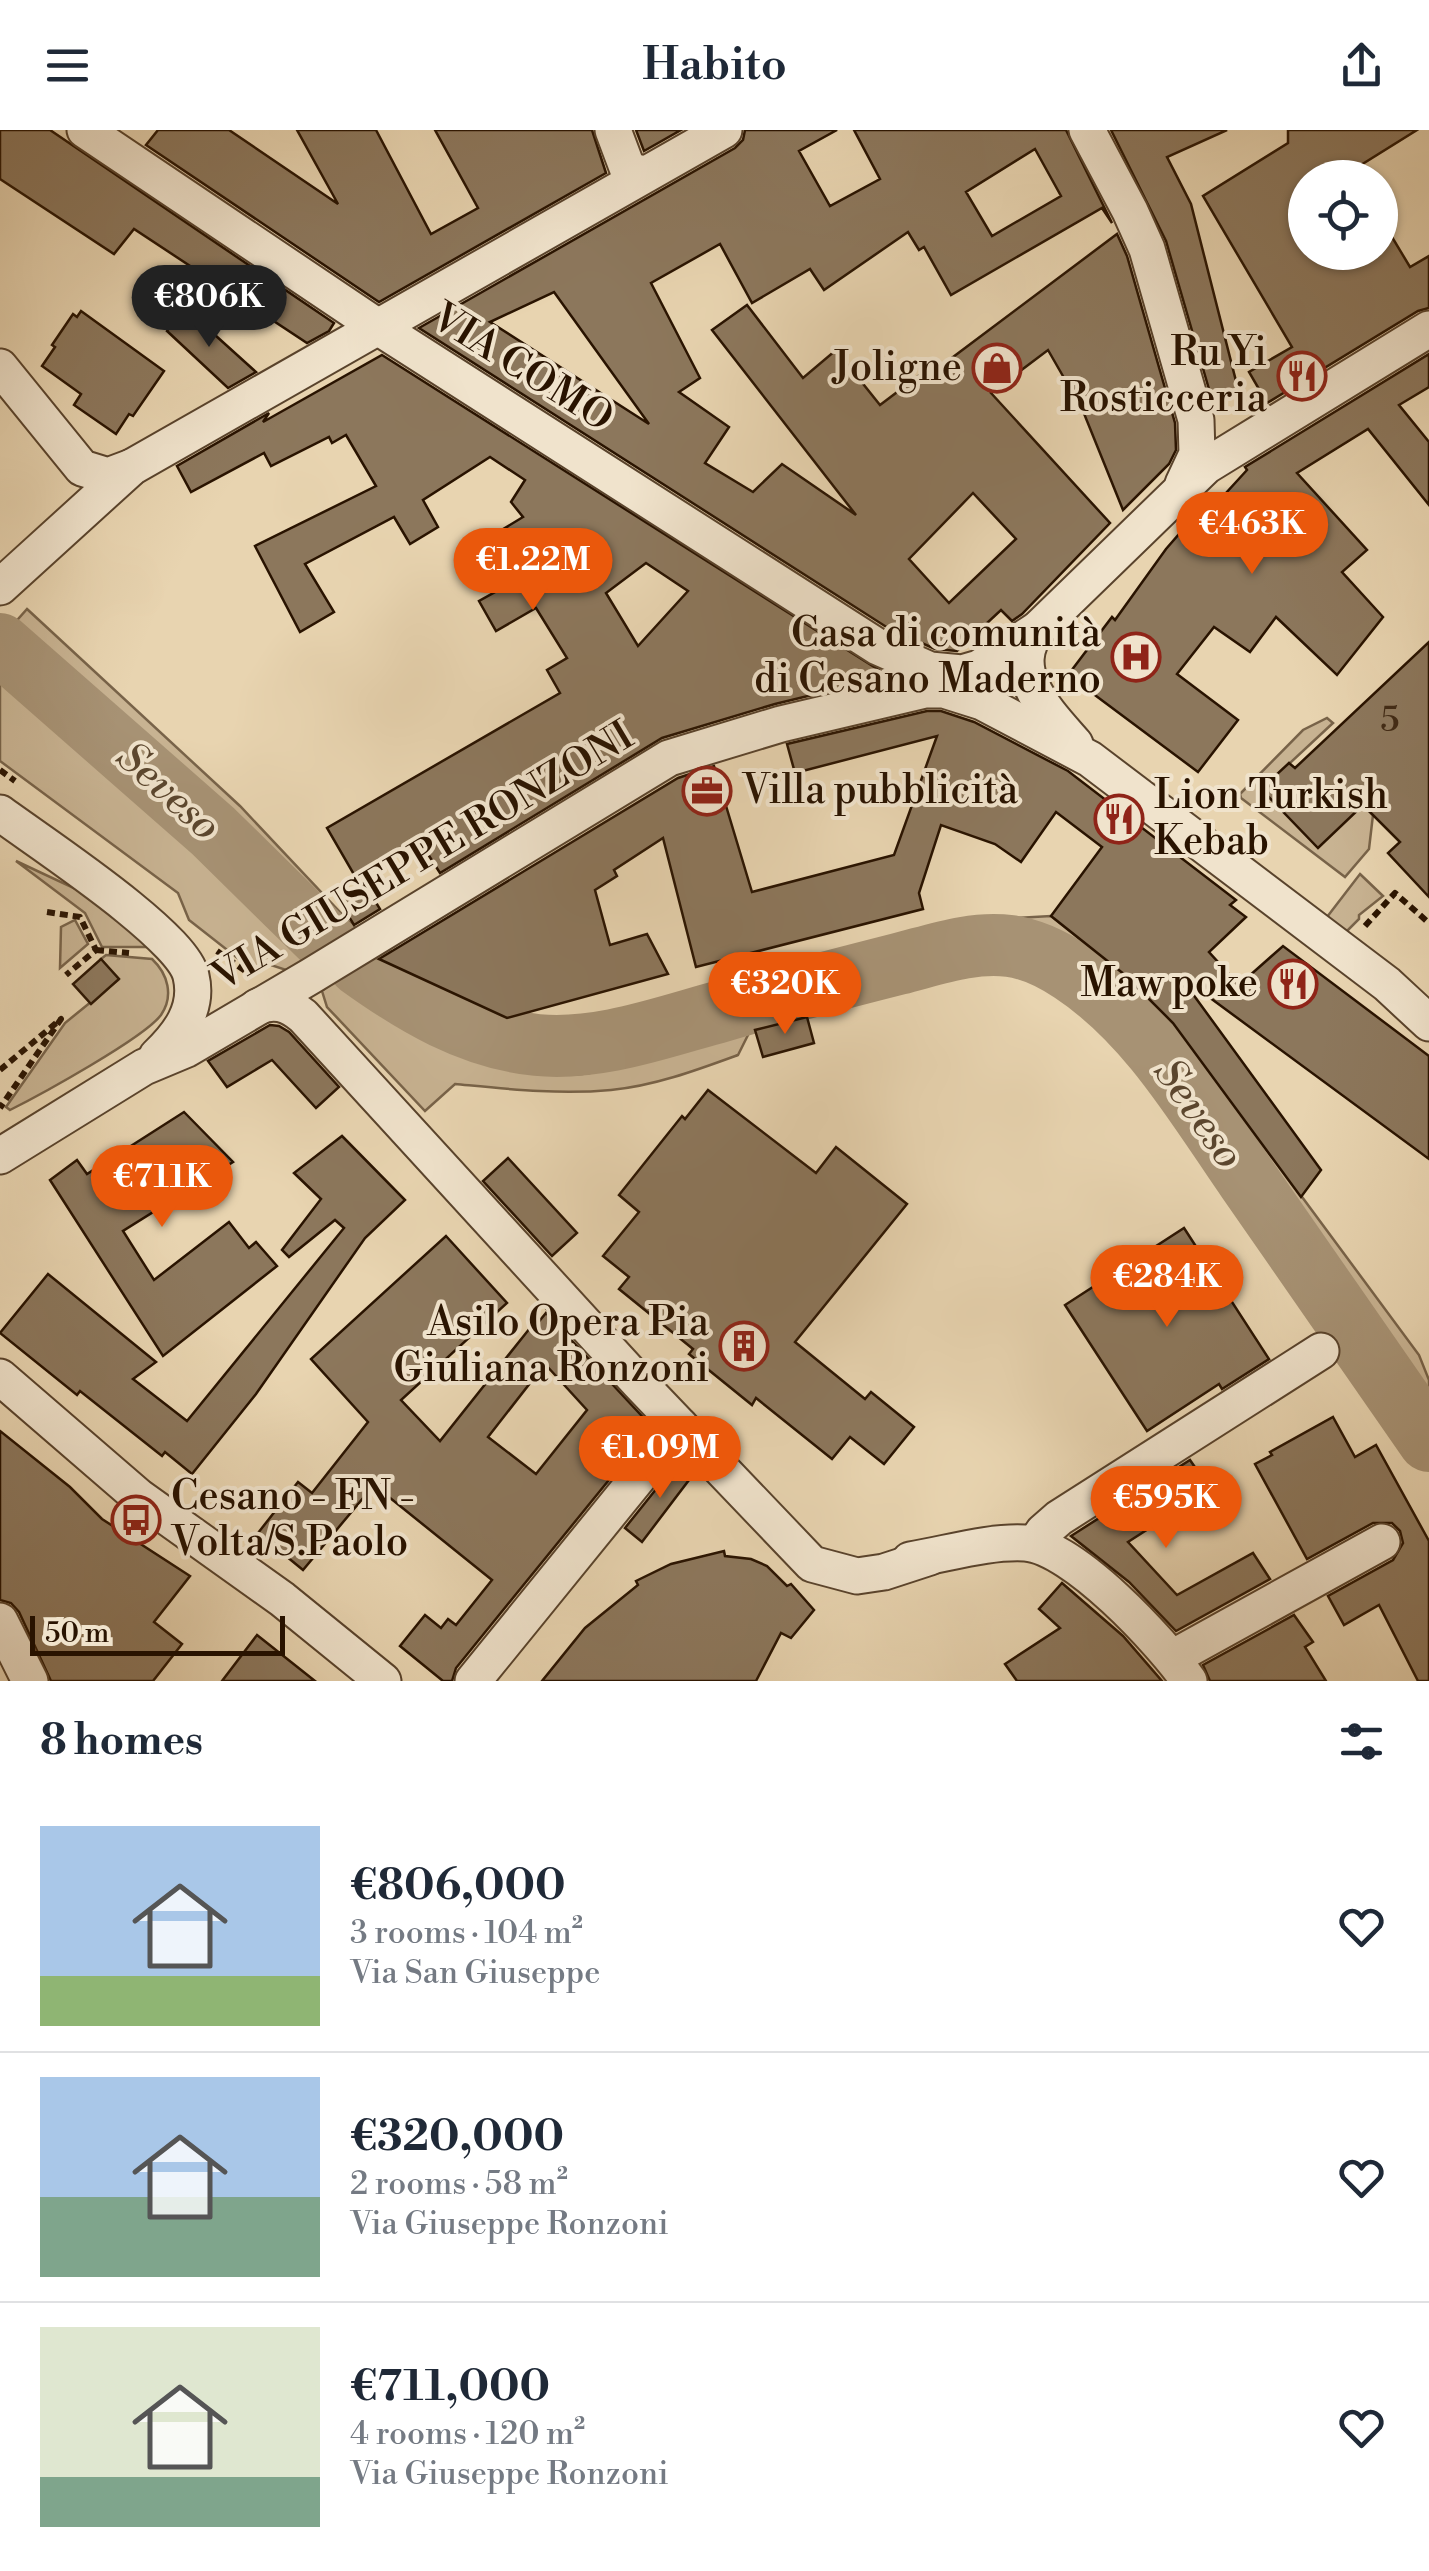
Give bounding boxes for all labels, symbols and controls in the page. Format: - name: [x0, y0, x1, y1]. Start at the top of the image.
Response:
- text: Habito: [642, 37, 787, 94]
- icon: menu: [40, 38, 95, 93]
- icon: share: [1334, 38, 1389, 93]
- map controls: [1288, 160, 1398, 270]
- button: locate: [1288, 160, 1398, 270]
- pin: €806K: [139, 265, 279, 350]
- text: €806K: [154, 277, 264, 317]
- street label: VIA COMO: [421, 292, 622, 443]
- place label: Ru Yi Rosticceria: [1060, 328, 1268, 424]
- shop icon: Joligne: [971, 342, 1023, 394]
- place label: Joligne: [831, 343, 962, 394]
- restaurant icon: Ru Yi Rosticceria: [1276, 350, 1328, 402]
- pin: €463K: [1182, 492, 1322, 577]
- text: €463K: [1198, 504, 1306, 544]
- pin: €1.22M: [452, 528, 614, 613]
- text: €1.22M: [476, 540, 590, 580]
- place label: Casa di comunità di Cesano Maderno: [754, 609, 1102, 705]
- hospital icon: Casa di comunità di Cesano Maderno: [1110, 631, 1162, 683]
- house number: 5: [1380, 699, 1400, 742]
- street label: VIA GIUSEPPE RONZONI: [202, 711, 643, 1003]
- water label: Seveso: [105, 731, 231, 853]
- office icon: Villa pubblicità: [681, 765, 733, 817]
- place label: Villa pubblicità: [741, 766, 1019, 816]
- place label: Lion Turkish Kebab: [1154, 771, 1388, 867]
- restaurant icon: Lion Turkish Kebab: [1093, 793, 1145, 845]
- pin: €320K: [715, 952, 855, 1037]
- restaurant icon: Maw poke: [1267, 958, 1319, 1010]
- place label: Maw poke: [1081, 959, 1258, 1009]
- text: €320K: [730, 964, 840, 1004]
- water label: Seveso: [1141, 1049, 1255, 1179]
- pin: €711K: [92, 1145, 232, 1230]
- text: €711K: [113, 1157, 211, 1197]
- pin: €284K: [1097, 1245, 1237, 1330]
- text: €284K: [1112, 1257, 1222, 1297]
- place label: Asilo Opera Pia Giuliana Ronzoni: [394, 1298, 710, 1394]
- building icon: Asilo Opera Pia Giuliana Ronzoni: [718, 1320, 770, 1372]
- pin: €1.09M: [579, 1416, 741, 1501]
- text: €1.09M: [601, 1428, 719, 1468]
- pin: €595K: [1096, 1466, 1236, 1551]
- place label: Cesano - FN - Volta/S.Paolo: [170, 1472, 415, 1568]
- text: €595K: [1113, 1478, 1219, 1518]
- bus stop icon: Cesano - FN - Volta/S.Paolo: [110, 1494, 162, 1546]
- scale bar: [30, 1611, 285, 1656]
- text: 50 m: [45, 1616, 109, 1651]
- icon: filters: [1334, 1714, 1389, 1769]
- text: 8 homes: [40, 1715, 203, 1768]
- text: €806,000: [350, 1860, 566, 1913]
- icon: home: [120, 1866, 240, 1986]
- icon: heart: [1334, 1899, 1389, 1954]
- text: 3 rooms · 104 m²: [350, 1913, 583, 1953]
- text: Via San Giuseppe: [350, 1953, 600, 1993]
- text: €320,000: [350, 2111, 564, 2164]
- icon: home: [120, 2117, 240, 2237]
- icon: heart: [1334, 2150, 1389, 2205]
- text: 2 rooms · 58 m²: [350, 2164, 568, 2204]
- text: Via Giuseppe Ronzoni: [350, 2204, 669, 2244]
- text: €711,000: [350, 2361, 550, 2414]
- icon: home: [120, 2367, 240, 2487]
- icon: heart: [1334, 2400, 1389, 2455]
- text: 4 rooms · 120 m²: [350, 2414, 585, 2454]
- text: Via Giuseppe Ronzoni: [350, 2454, 669, 2494]

